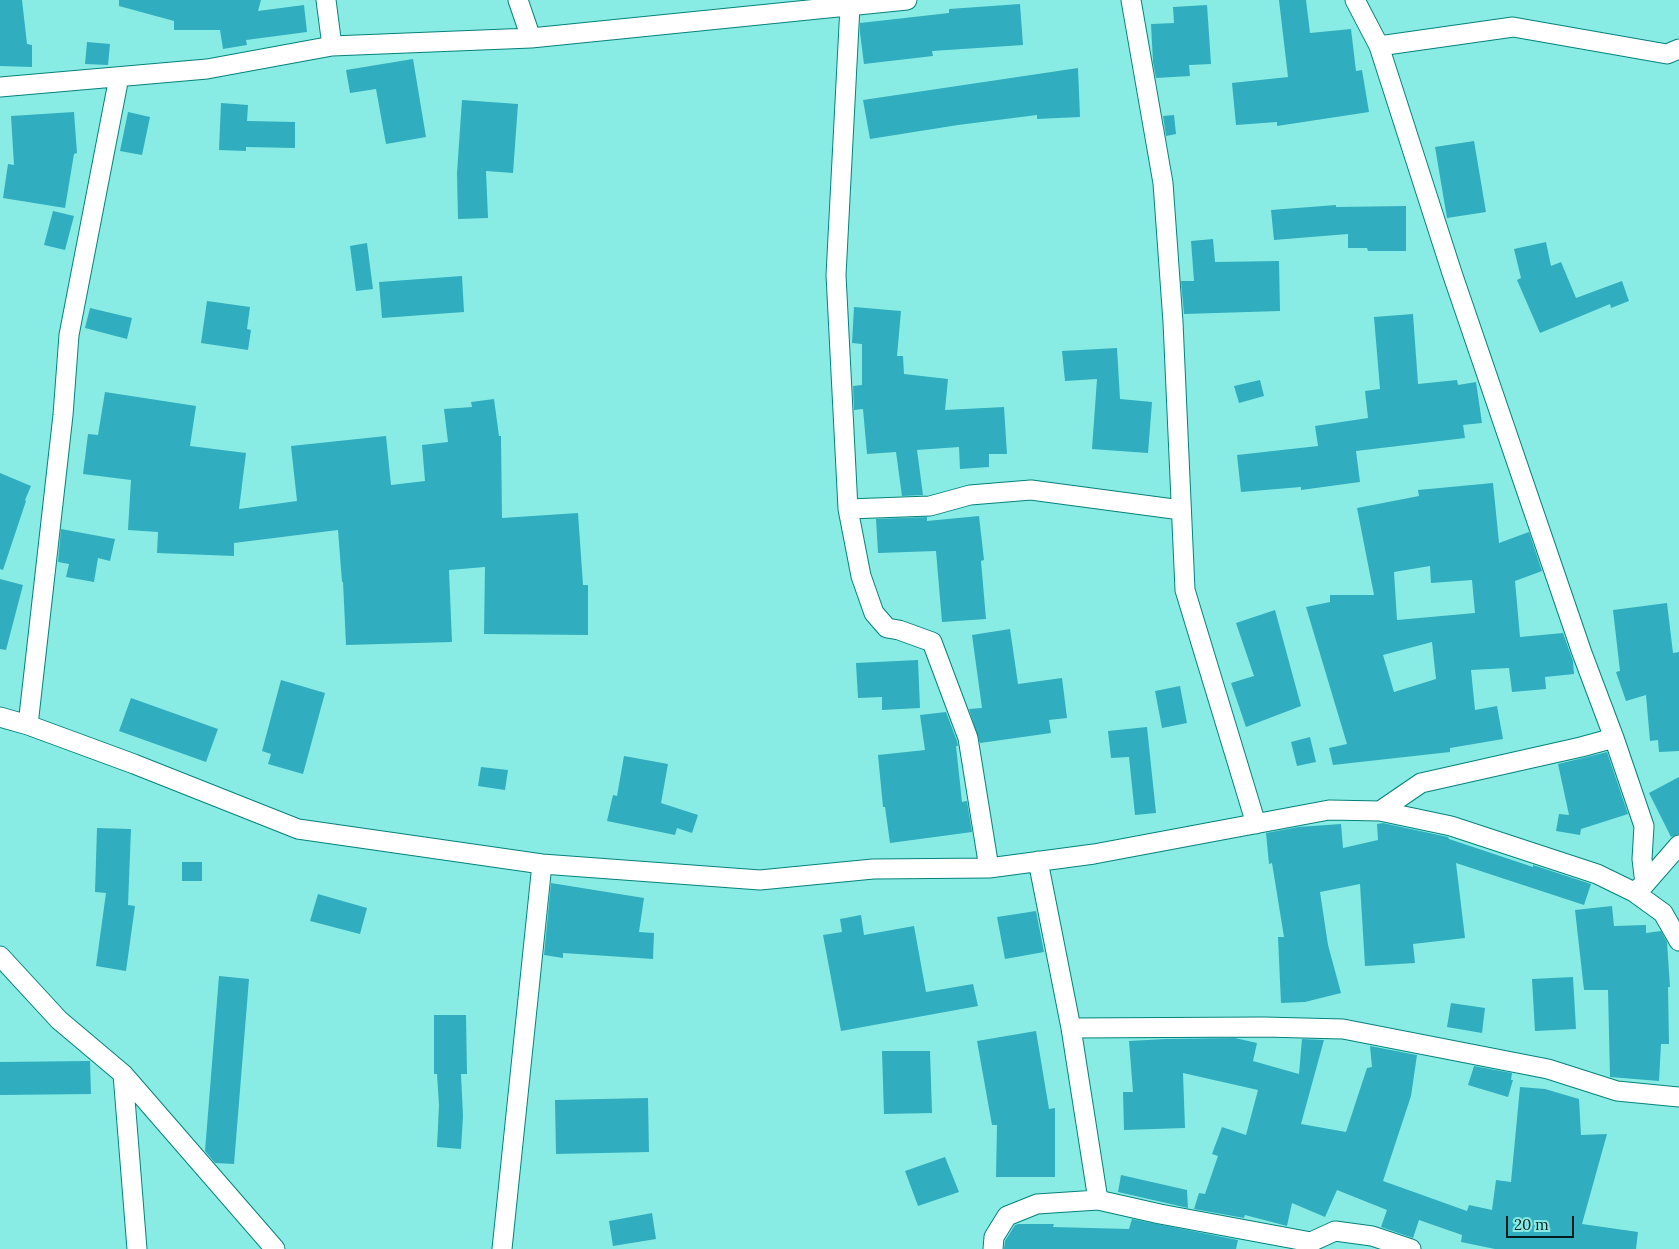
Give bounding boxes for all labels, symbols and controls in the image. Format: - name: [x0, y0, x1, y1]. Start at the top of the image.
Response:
- scale bar: [1509, 1206, 1576, 1238]
- text: 20 m: [1514, 1215, 1549, 1234]

